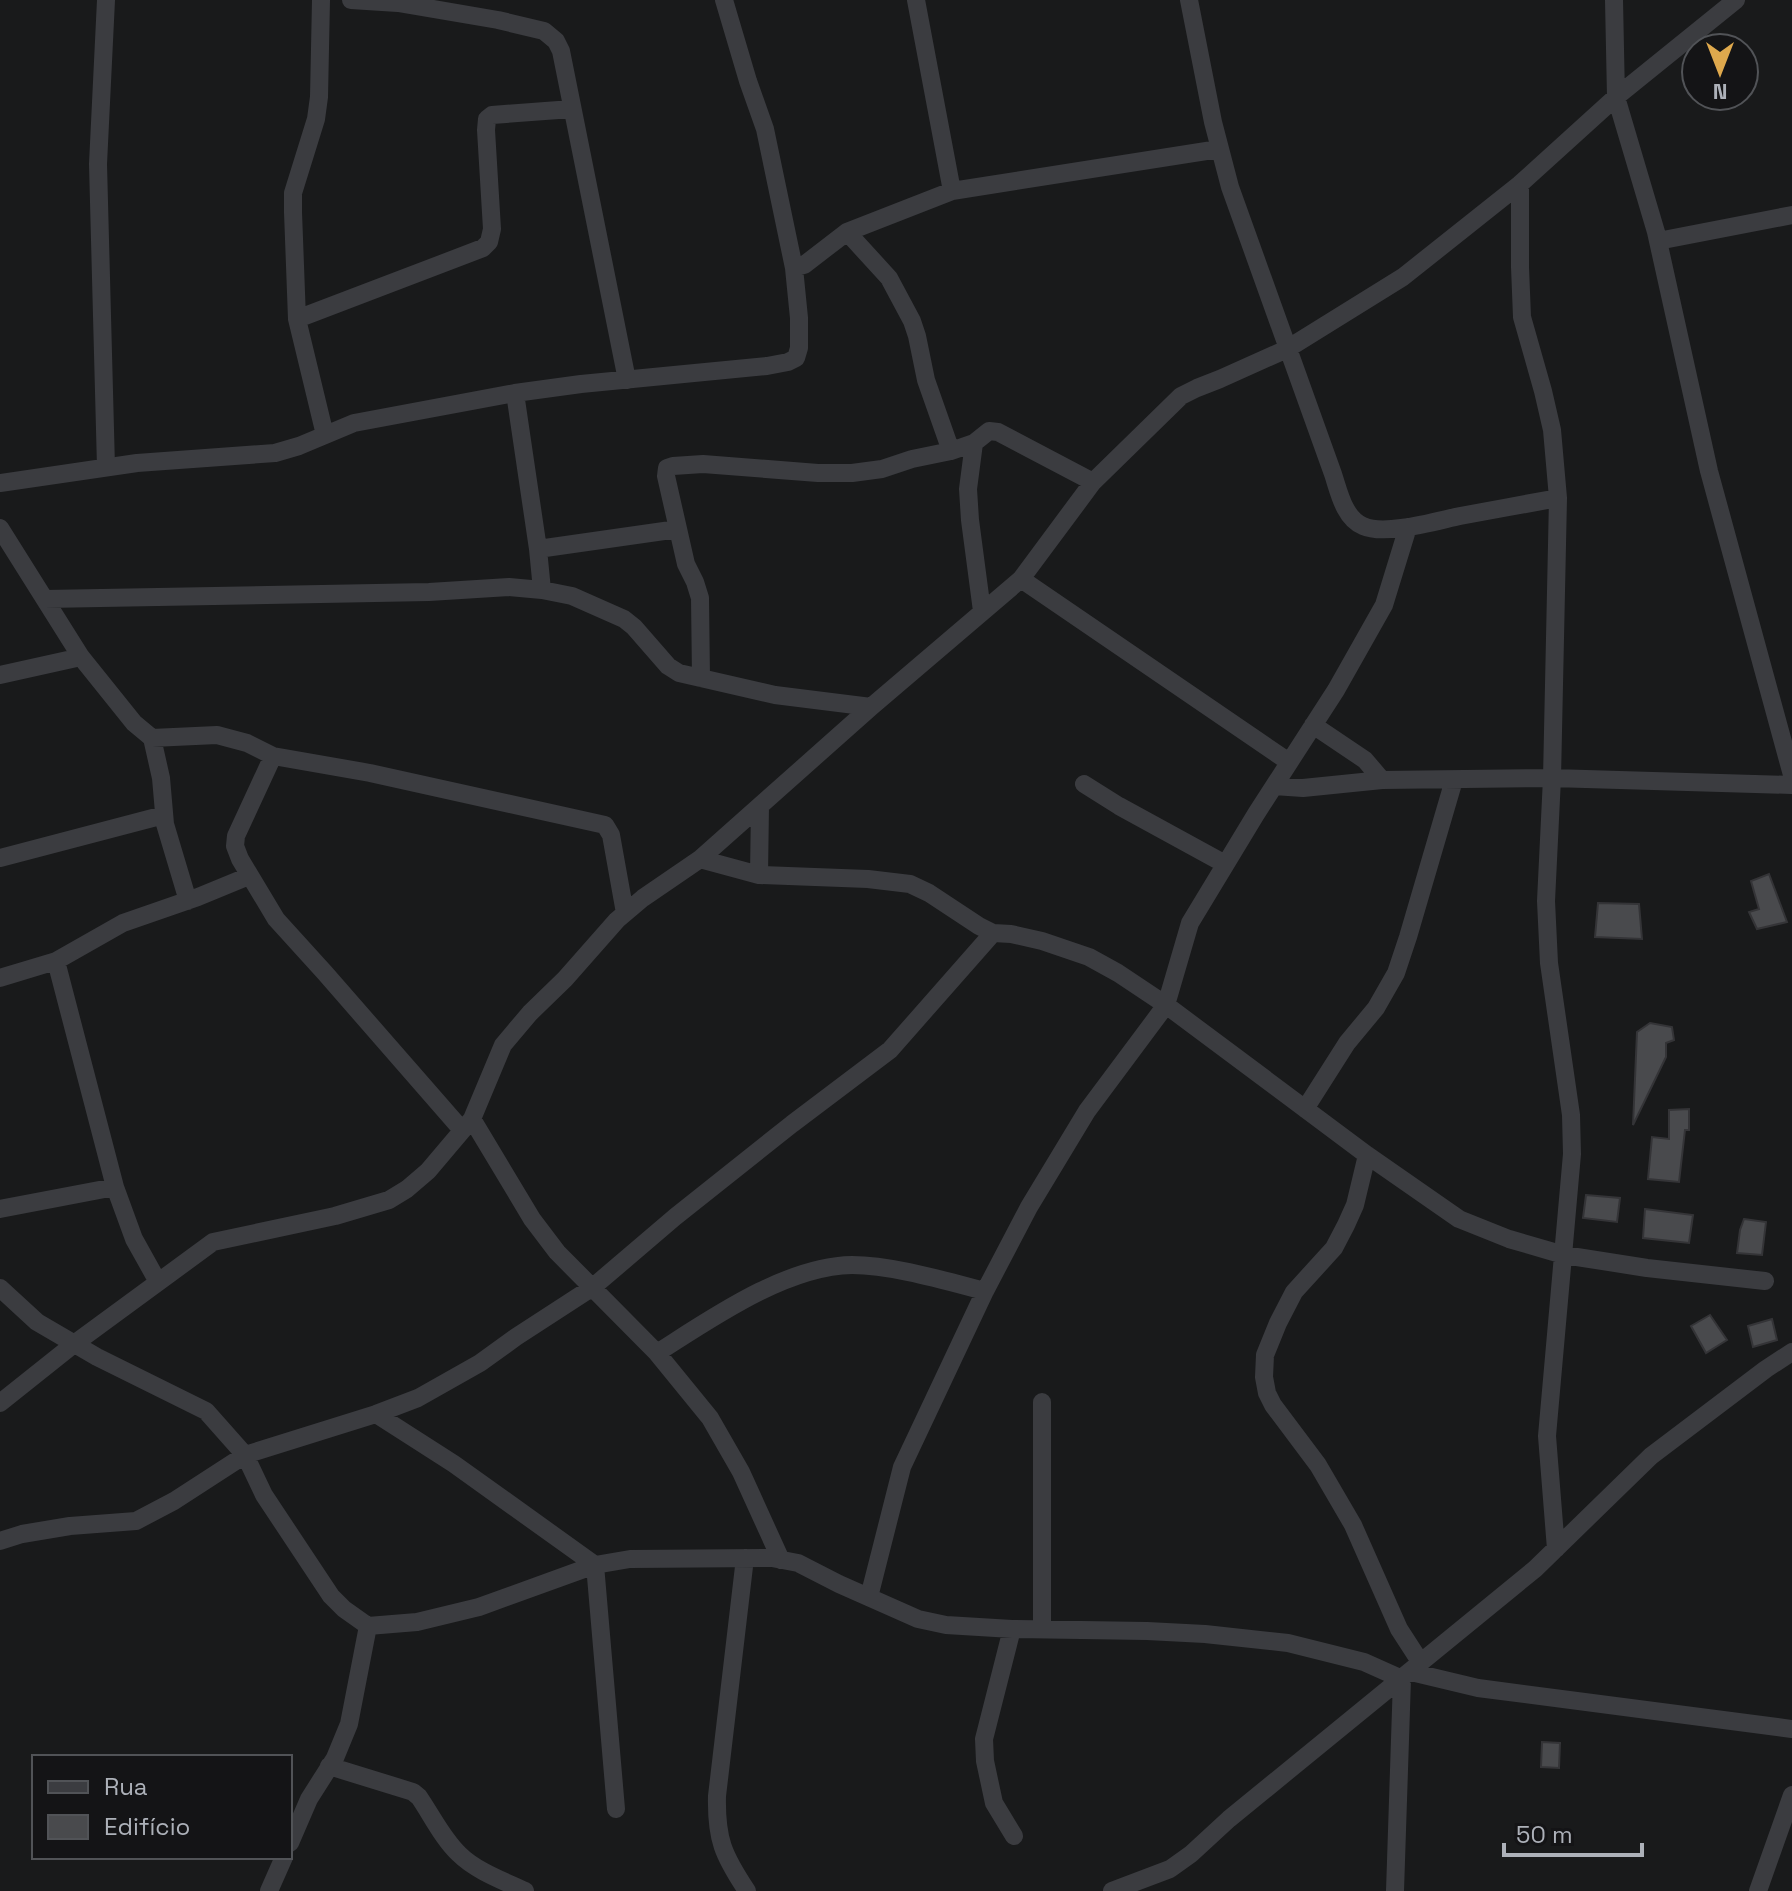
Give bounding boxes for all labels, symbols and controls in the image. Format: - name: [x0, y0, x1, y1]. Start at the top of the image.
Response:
- north arrow: [1680, 32, 1760, 112]
- text: N: [1713, 78, 1727, 106]
- legend: [32, 1755, 292, 1859]
- text: Rua: [104, 1771, 148, 1802]
- scale bar: [1504, 1807, 1642, 1857]
- text: Edifício: [104, 1811, 190, 1842]
- text: 50 m: [1516, 1819, 1573, 1850]

